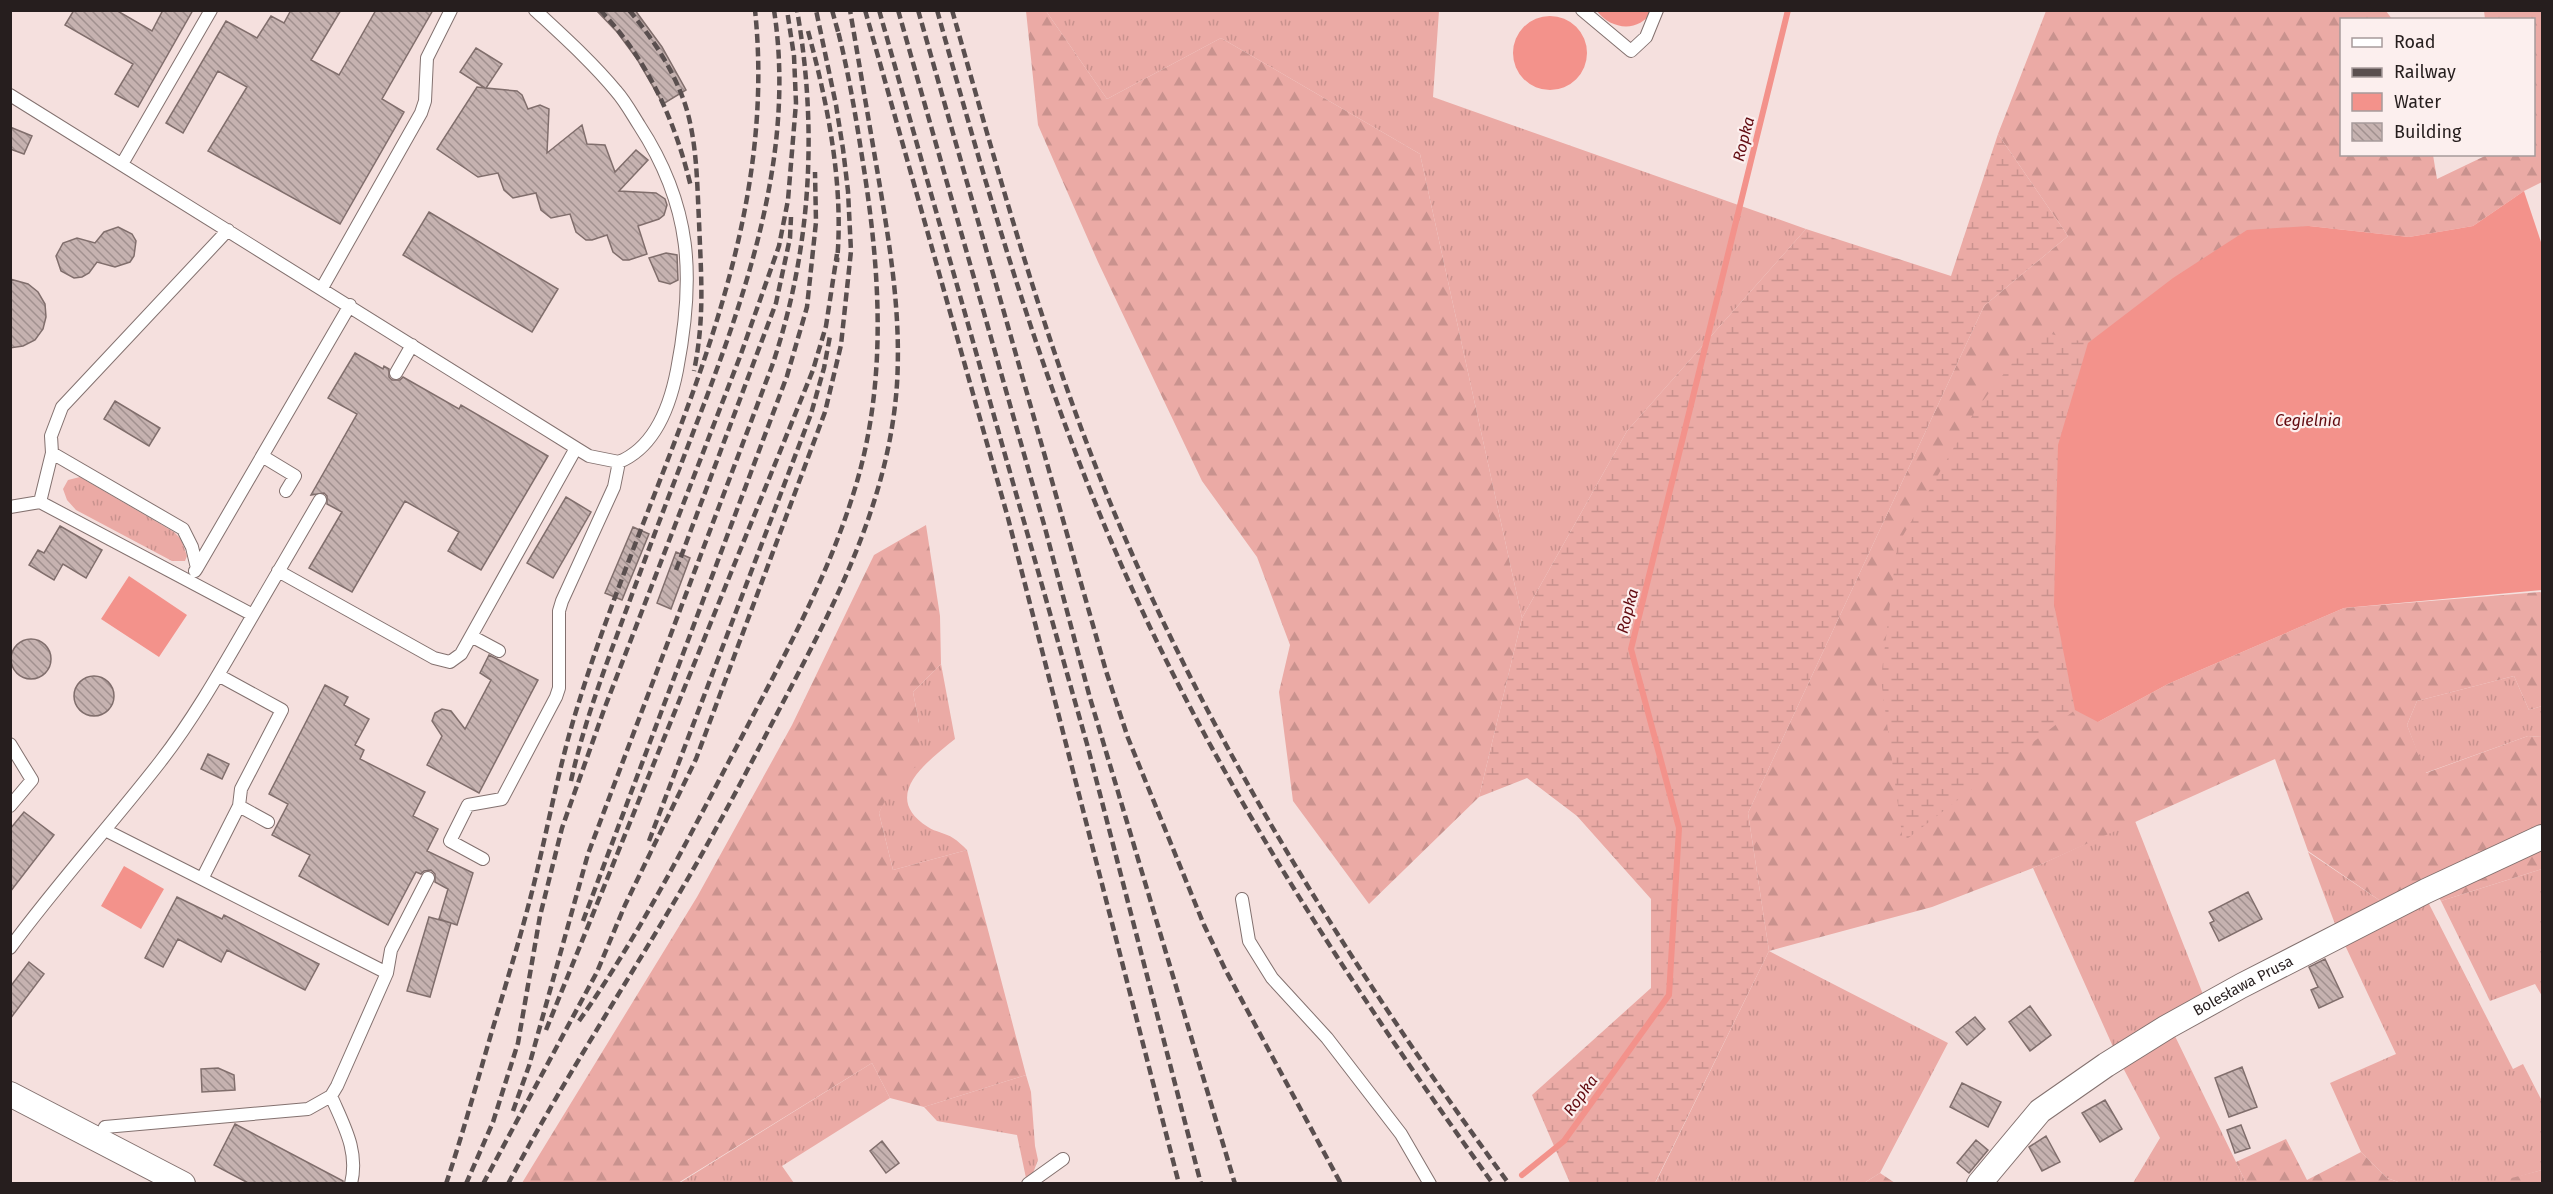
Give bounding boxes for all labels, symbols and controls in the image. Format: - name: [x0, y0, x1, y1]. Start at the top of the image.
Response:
- legend: [2340, 18, 2535, 156]
- text: Road: [2394, 31, 2436, 53]
- text: Railway: [2394, 61, 2456, 83]
- text: Water: [2394, 91, 2441, 113]
- water label: Ropka: [1729, 115, 1758, 164]
- text: Building: [2394, 121, 2462, 143]
- water label: Cegielnia: [2275, 411, 2341, 430]
- water label: Ropka: [1613, 587, 1642, 636]
- street label: Bolesława Prusa: [2190, 952, 2296, 1020]
- water label: Ropka: [1559, 1071, 1602, 1119]

